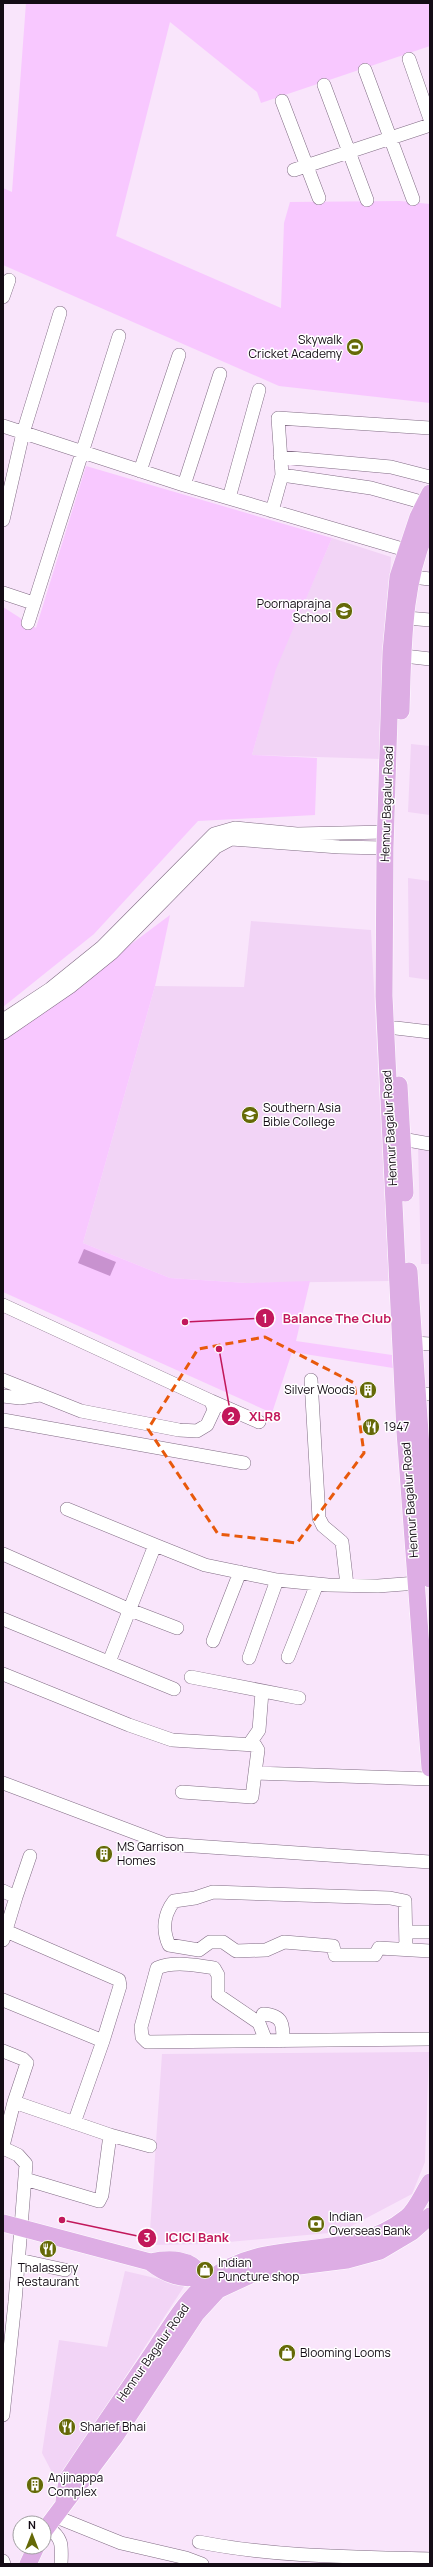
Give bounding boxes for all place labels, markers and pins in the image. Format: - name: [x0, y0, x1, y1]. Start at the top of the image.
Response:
- place label: Skywalk Cricket Academy: [249, 331, 343, 362]
- sports icon: Skywalk Cricket Academy: [345, 337, 365, 357]
- place label: Poornaprajna School: [257, 595, 331, 626]
- school or university icon: Poornaprajna School: [334, 601, 354, 621]
- place label: Southern Asia Bible College: [263, 1099, 341, 1130]
- school or university icon: Southern Asia Bible College: [240, 1105, 260, 1125]
- callout: Balance The Club: [255, 1306, 399, 1331]
- building icon: Silver Woods: [358, 1380, 378, 1400]
- place label: Silver Woods: [284, 1381, 355, 1398]
- callout: XLR8: [221, 1404, 289, 1429]
- restaurant icon: 1947: [361, 1417, 381, 1437]
- place label: 1947: [384, 1418, 409, 1435]
- place label: MS Garrison Homes: [117, 1838, 184, 1869]
- building icon: MS Garrison Homes: [94, 1844, 114, 1864]
- place label: Indian Overseas Bank: [329, 2208, 411, 2239]
- bank icon: Indian Overseas Bank: [306, 2214, 326, 2234]
- callout: ICICI Bank: [137, 2225, 237, 2250]
- restaurant icon: Thalassery Restaurant: [38, 2239, 58, 2259]
- place label: Indian Puncture shop: [218, 2254, 299, 2285]
- place label: Thalassery Restaurant: [17, 2259, 79, 2290]
- shop icon: Indian Puncture shop: [195, 2260, 215, 2280]
- shop icon: Blooming Looms: [277, 2343, 297, 2363]
- place label: Blooming Looms: [300, 2344, 391, 2361]
- restaurant icon: Sharief Bhai: [57, 2417, 77, 2437]
- place label: Sharief Bhai: [80, 2418, 146, 2435]
- place label: Anjinappa Complex: [48, 2469, 103, 2500]
- building icon: Anjinappa Complex: [25, 2475, 45, 2495]

